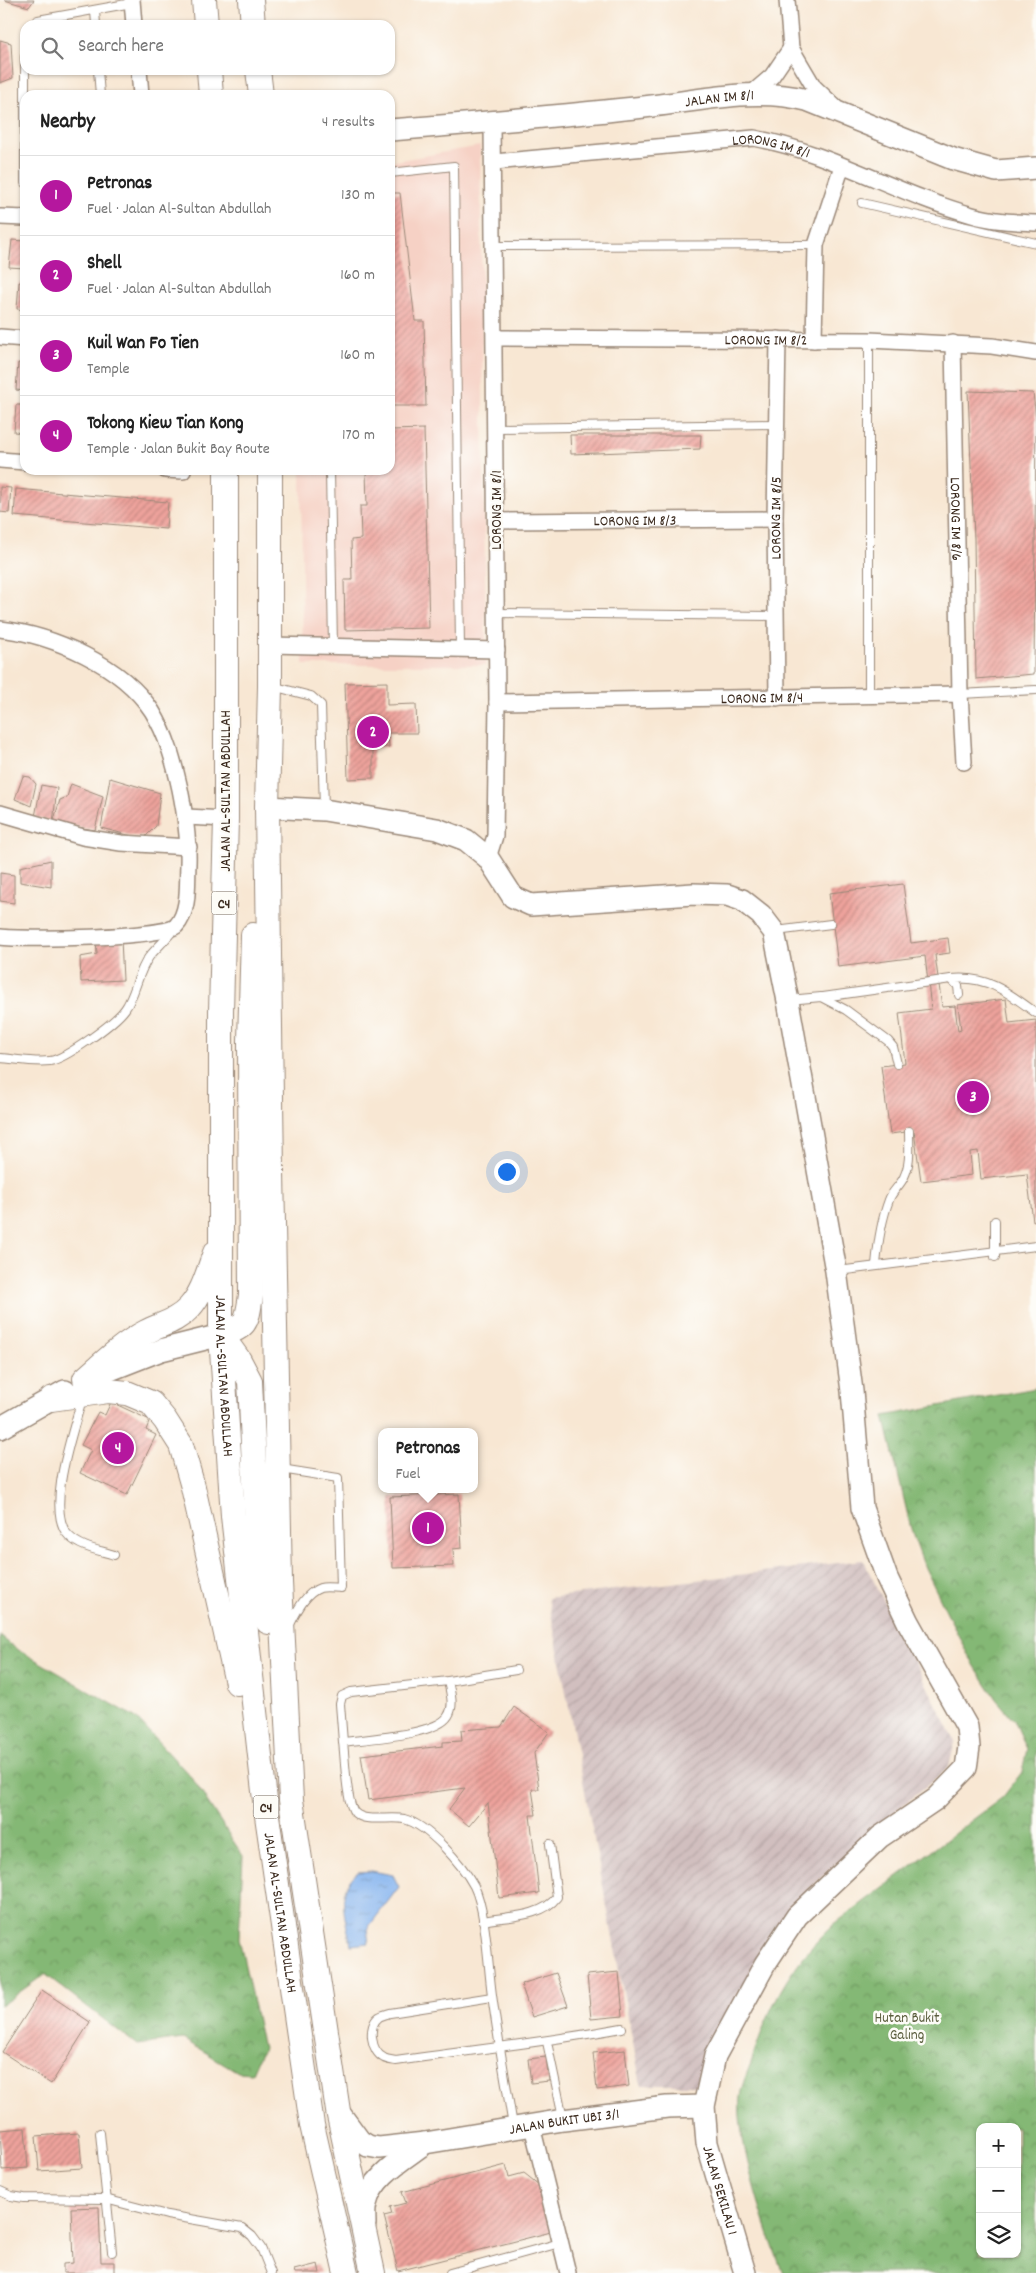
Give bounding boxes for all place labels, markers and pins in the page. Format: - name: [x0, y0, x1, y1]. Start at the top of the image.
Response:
- pin: 2: [357, 713, 389, 751]
- pin: 3: [957, 1078, 989, 1116]
- pin: 4: [102, 1429, 134, 1467]
- pin: 1: [412, 1509, 444, 1547]

